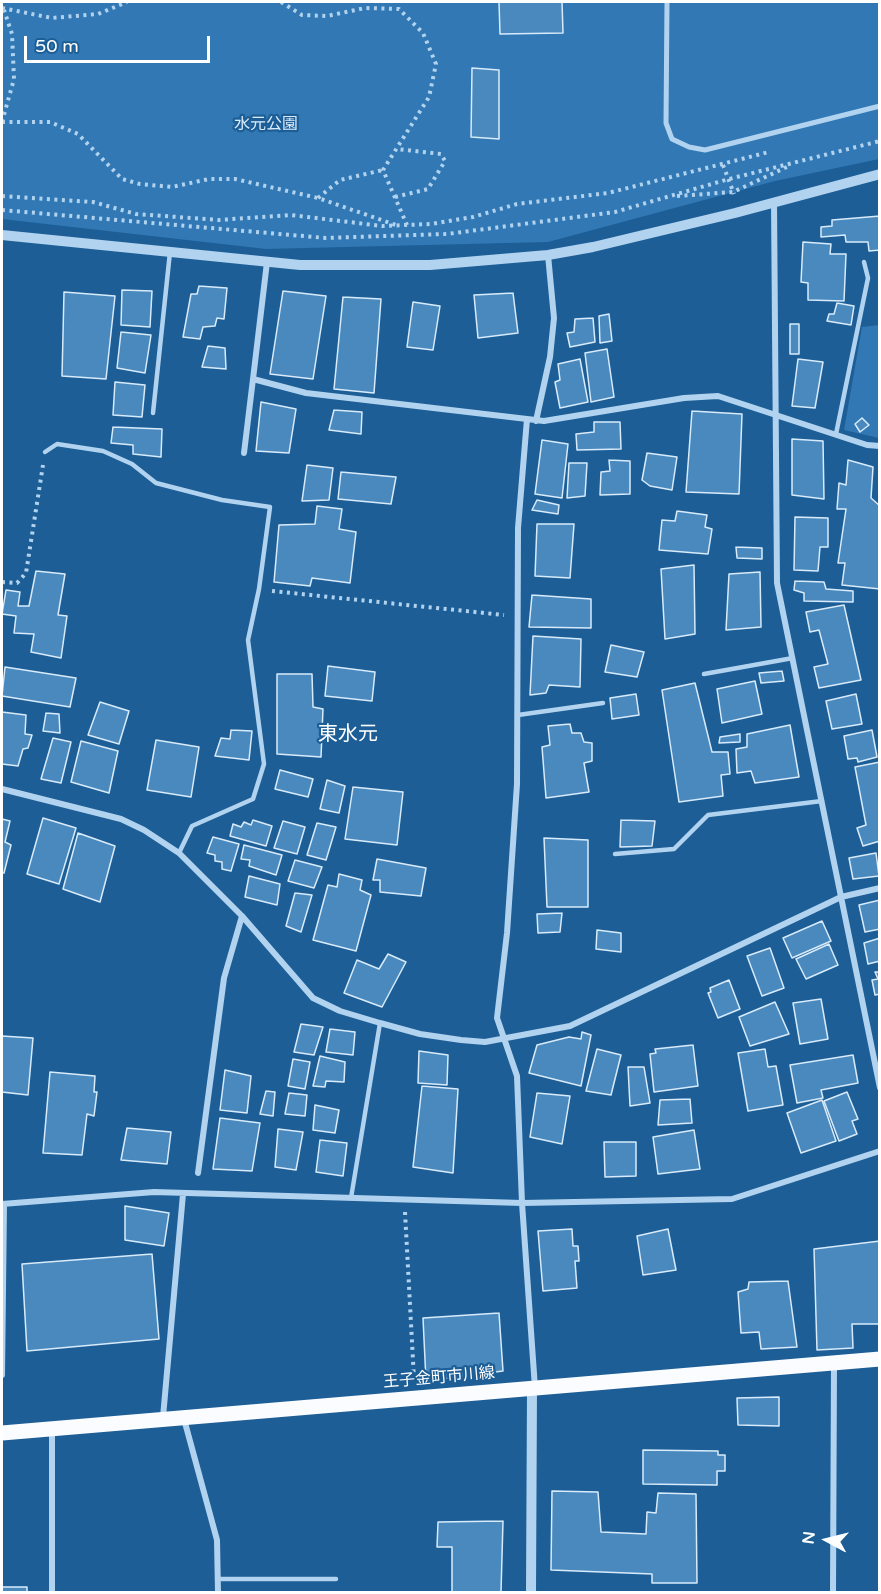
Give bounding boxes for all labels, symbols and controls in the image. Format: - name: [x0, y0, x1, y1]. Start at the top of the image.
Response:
- scale bar: [27, 24, 213, 62]
- text: 50 m: [35, 35, 79, 57]
- park label: 水元公園: [234, 115, 298, 135]
- district label: 東水元: [318, 723, 378, 747]
- street label: 王子金町市川線: [382, 1364, 496, 1392]
- north arrow: [797, 1510, 857, 1570]
- text: N: [798, 1530, 820, 1545]

